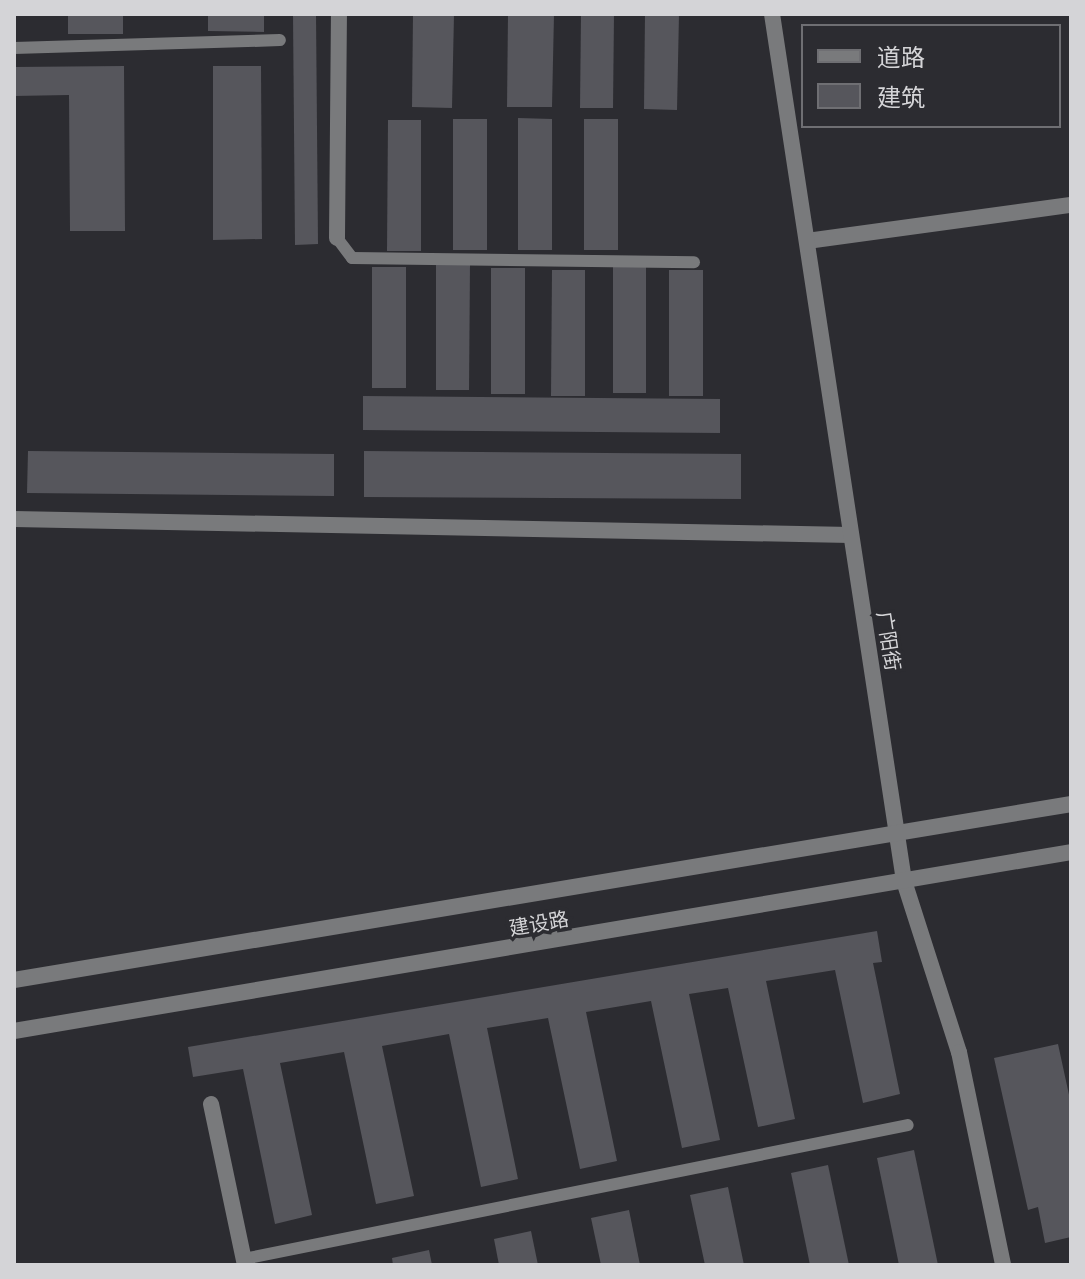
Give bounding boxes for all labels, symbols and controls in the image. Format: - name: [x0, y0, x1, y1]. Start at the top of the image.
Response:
- legend: [801, 24, 1061, 128]
- text: 道路: [877, 41, 925, 74]
- text: 建筑: [877, 81, 925, 114]
- street label: 广阳街: [871, 609, 905, 673]
- street label: 建设路: [507, 907, 571, 941]

